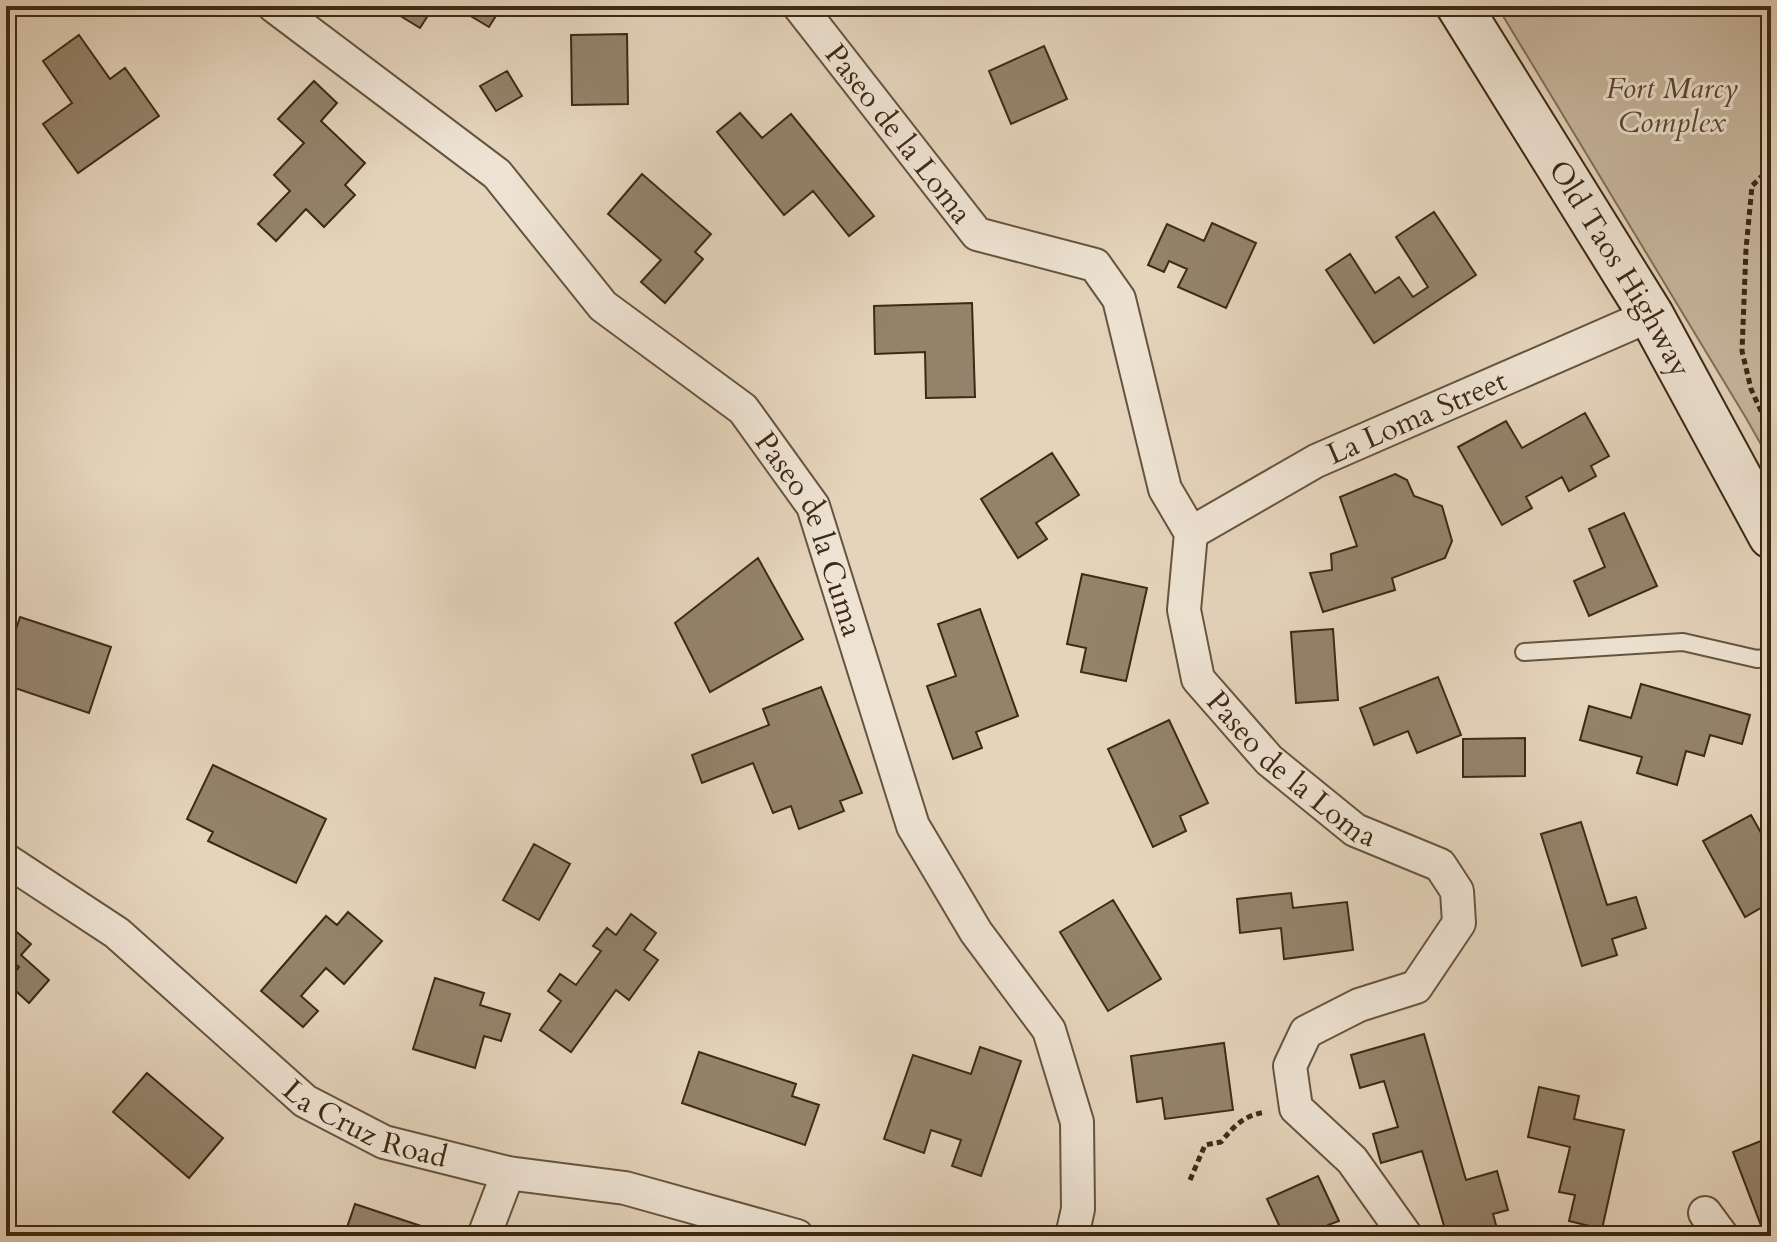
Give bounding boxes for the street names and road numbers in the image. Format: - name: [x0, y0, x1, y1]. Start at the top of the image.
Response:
- street label: Paseo de la Loma: [816, 35, 982, 232]
- street label: Old Taos Highway: [1539, 152, 1701, 384]
- street label: La Loma Street: [1320, 360, 1513, 474]
- street label: Paseo de la Cuma: [745, 423, 873, 641]
- street label: Paseo de la Loma: [1197, 682, 1382, 857]
- street label: La Cruz Road: [274, 1070, 452, 1178]

